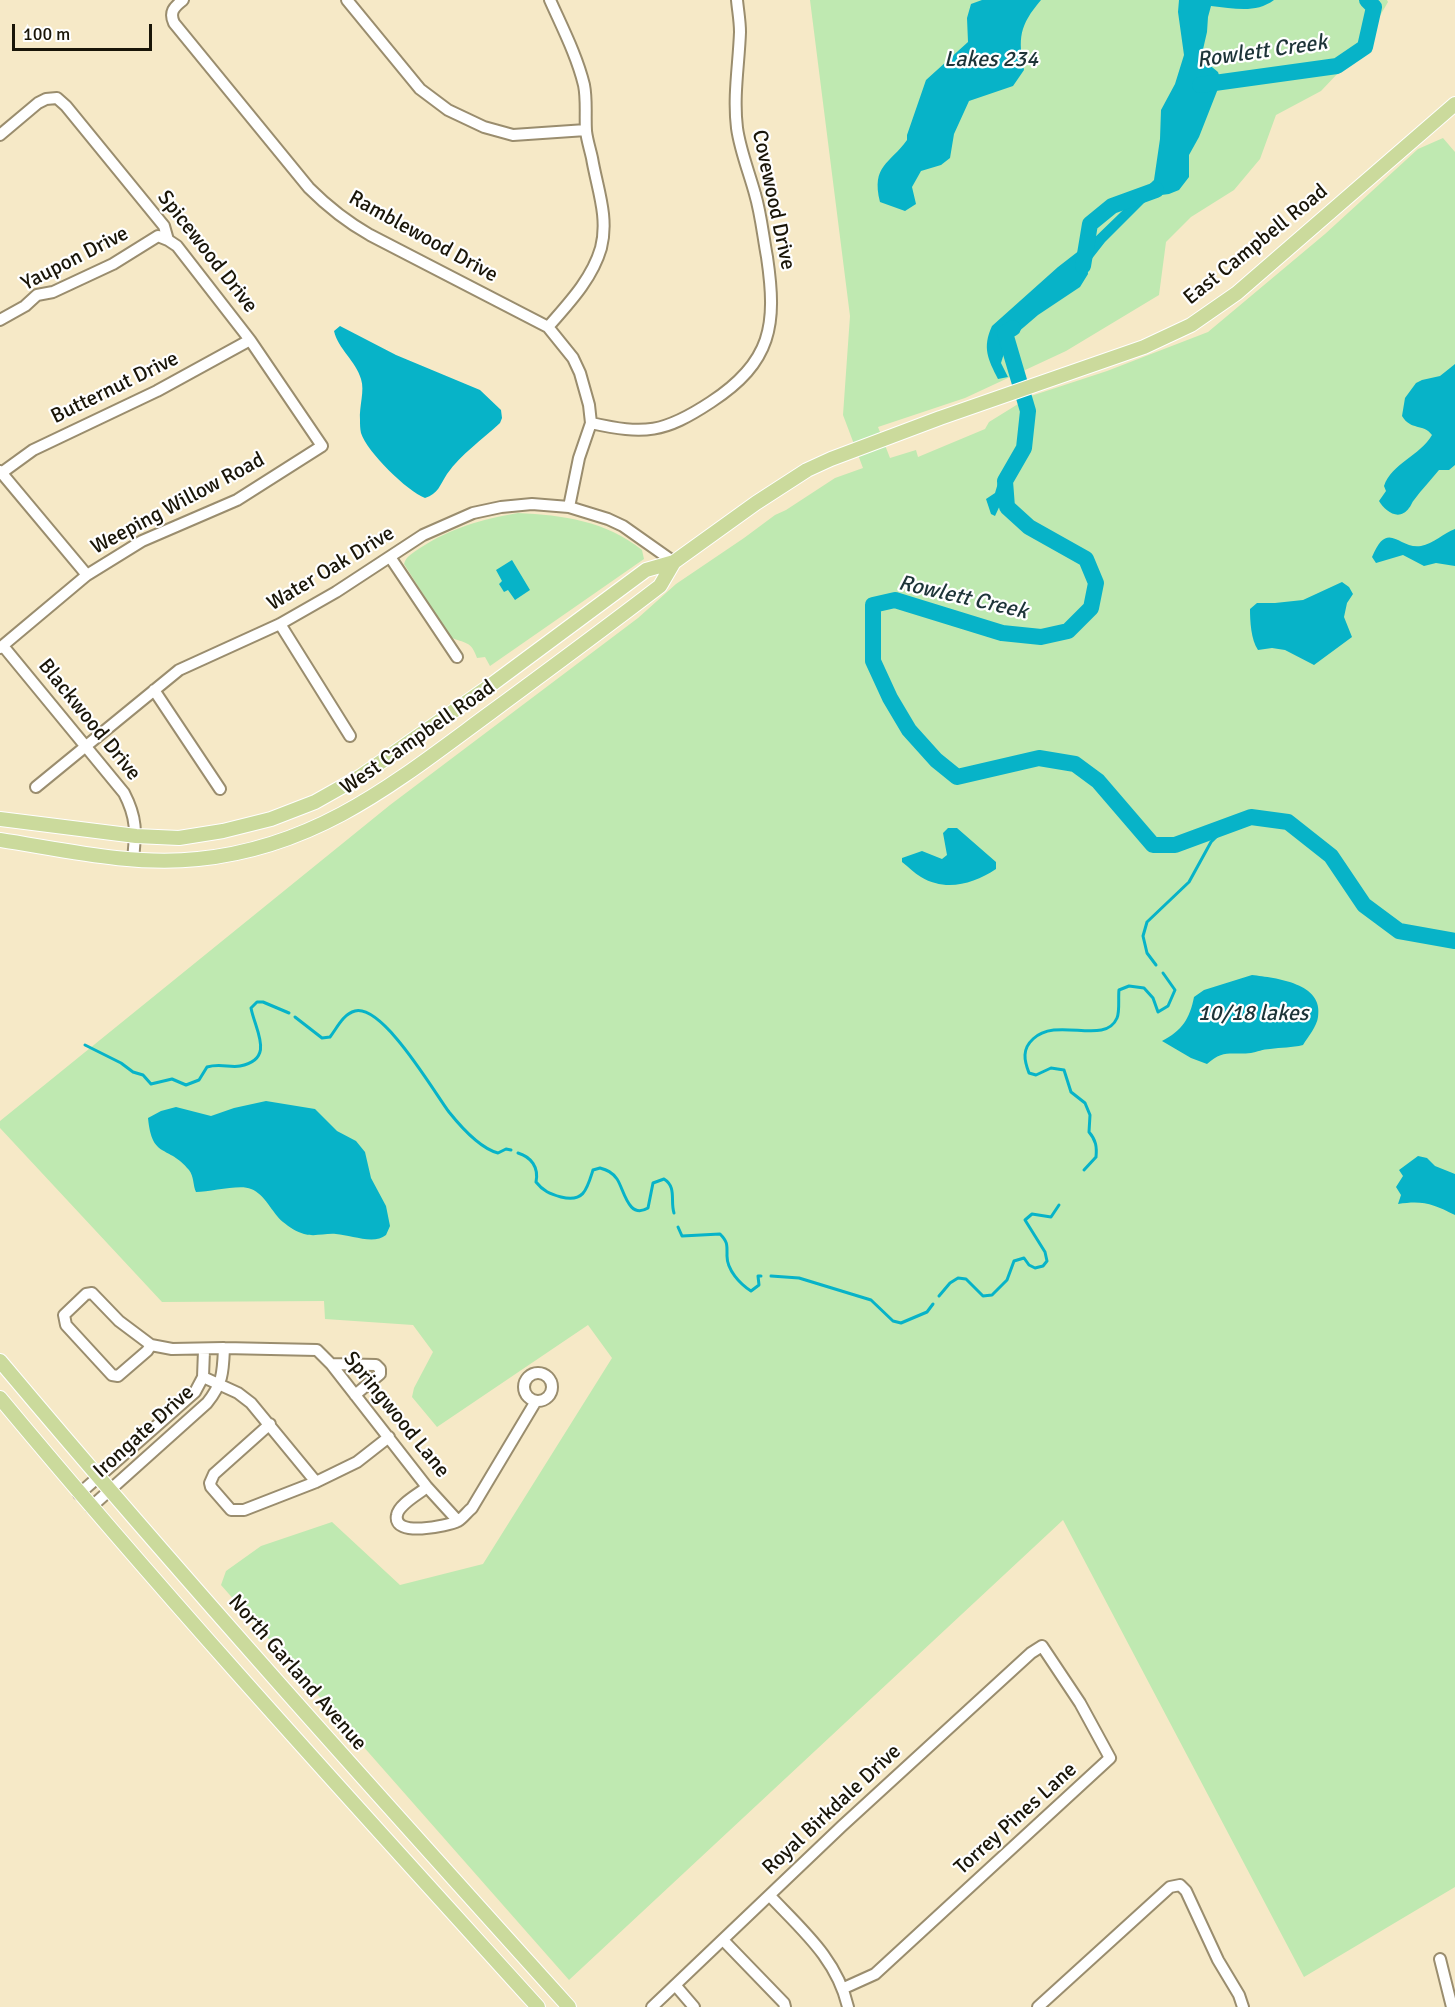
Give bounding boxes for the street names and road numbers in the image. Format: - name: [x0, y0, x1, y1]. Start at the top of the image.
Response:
- street label: Covewood Drive: [746, 128, 800, 272]
- street label: East Campbell Road: [1179, 179, 1333, 311]
- street label: Spicewood Drive: [152, 186, 262, 318]
- street label: Ramblewood Drive: [344, 186, 502, 288]
- street label: Yaupon Drive: [17, 221, 133, 297]
- street label: Butternut Drive: [47, 346, 183, 430]
- street label: Weeping Willow Road: [87, 448, 269, 560]
- street label: Water Oak Drive: [263, 521, 399, 617]
- street label: Blackwood Drive: [32, 654, 146, 786]
- street label: West Campbell Road: [336, 675, 500, 801]
- street label: Springwood Lane: [337, 1347, 455, 1483]
- street label: Irongate Drive: [89, 1380, 199, 1484]
- street label: North Garland Avenue: [222, 1590, 372, 1756]
- street label: Royal Birkdale Drive: [758, 1739, 906, 1881]
- street label: Torrey Pines Lane: [950, 1757, 1082, 1881]

